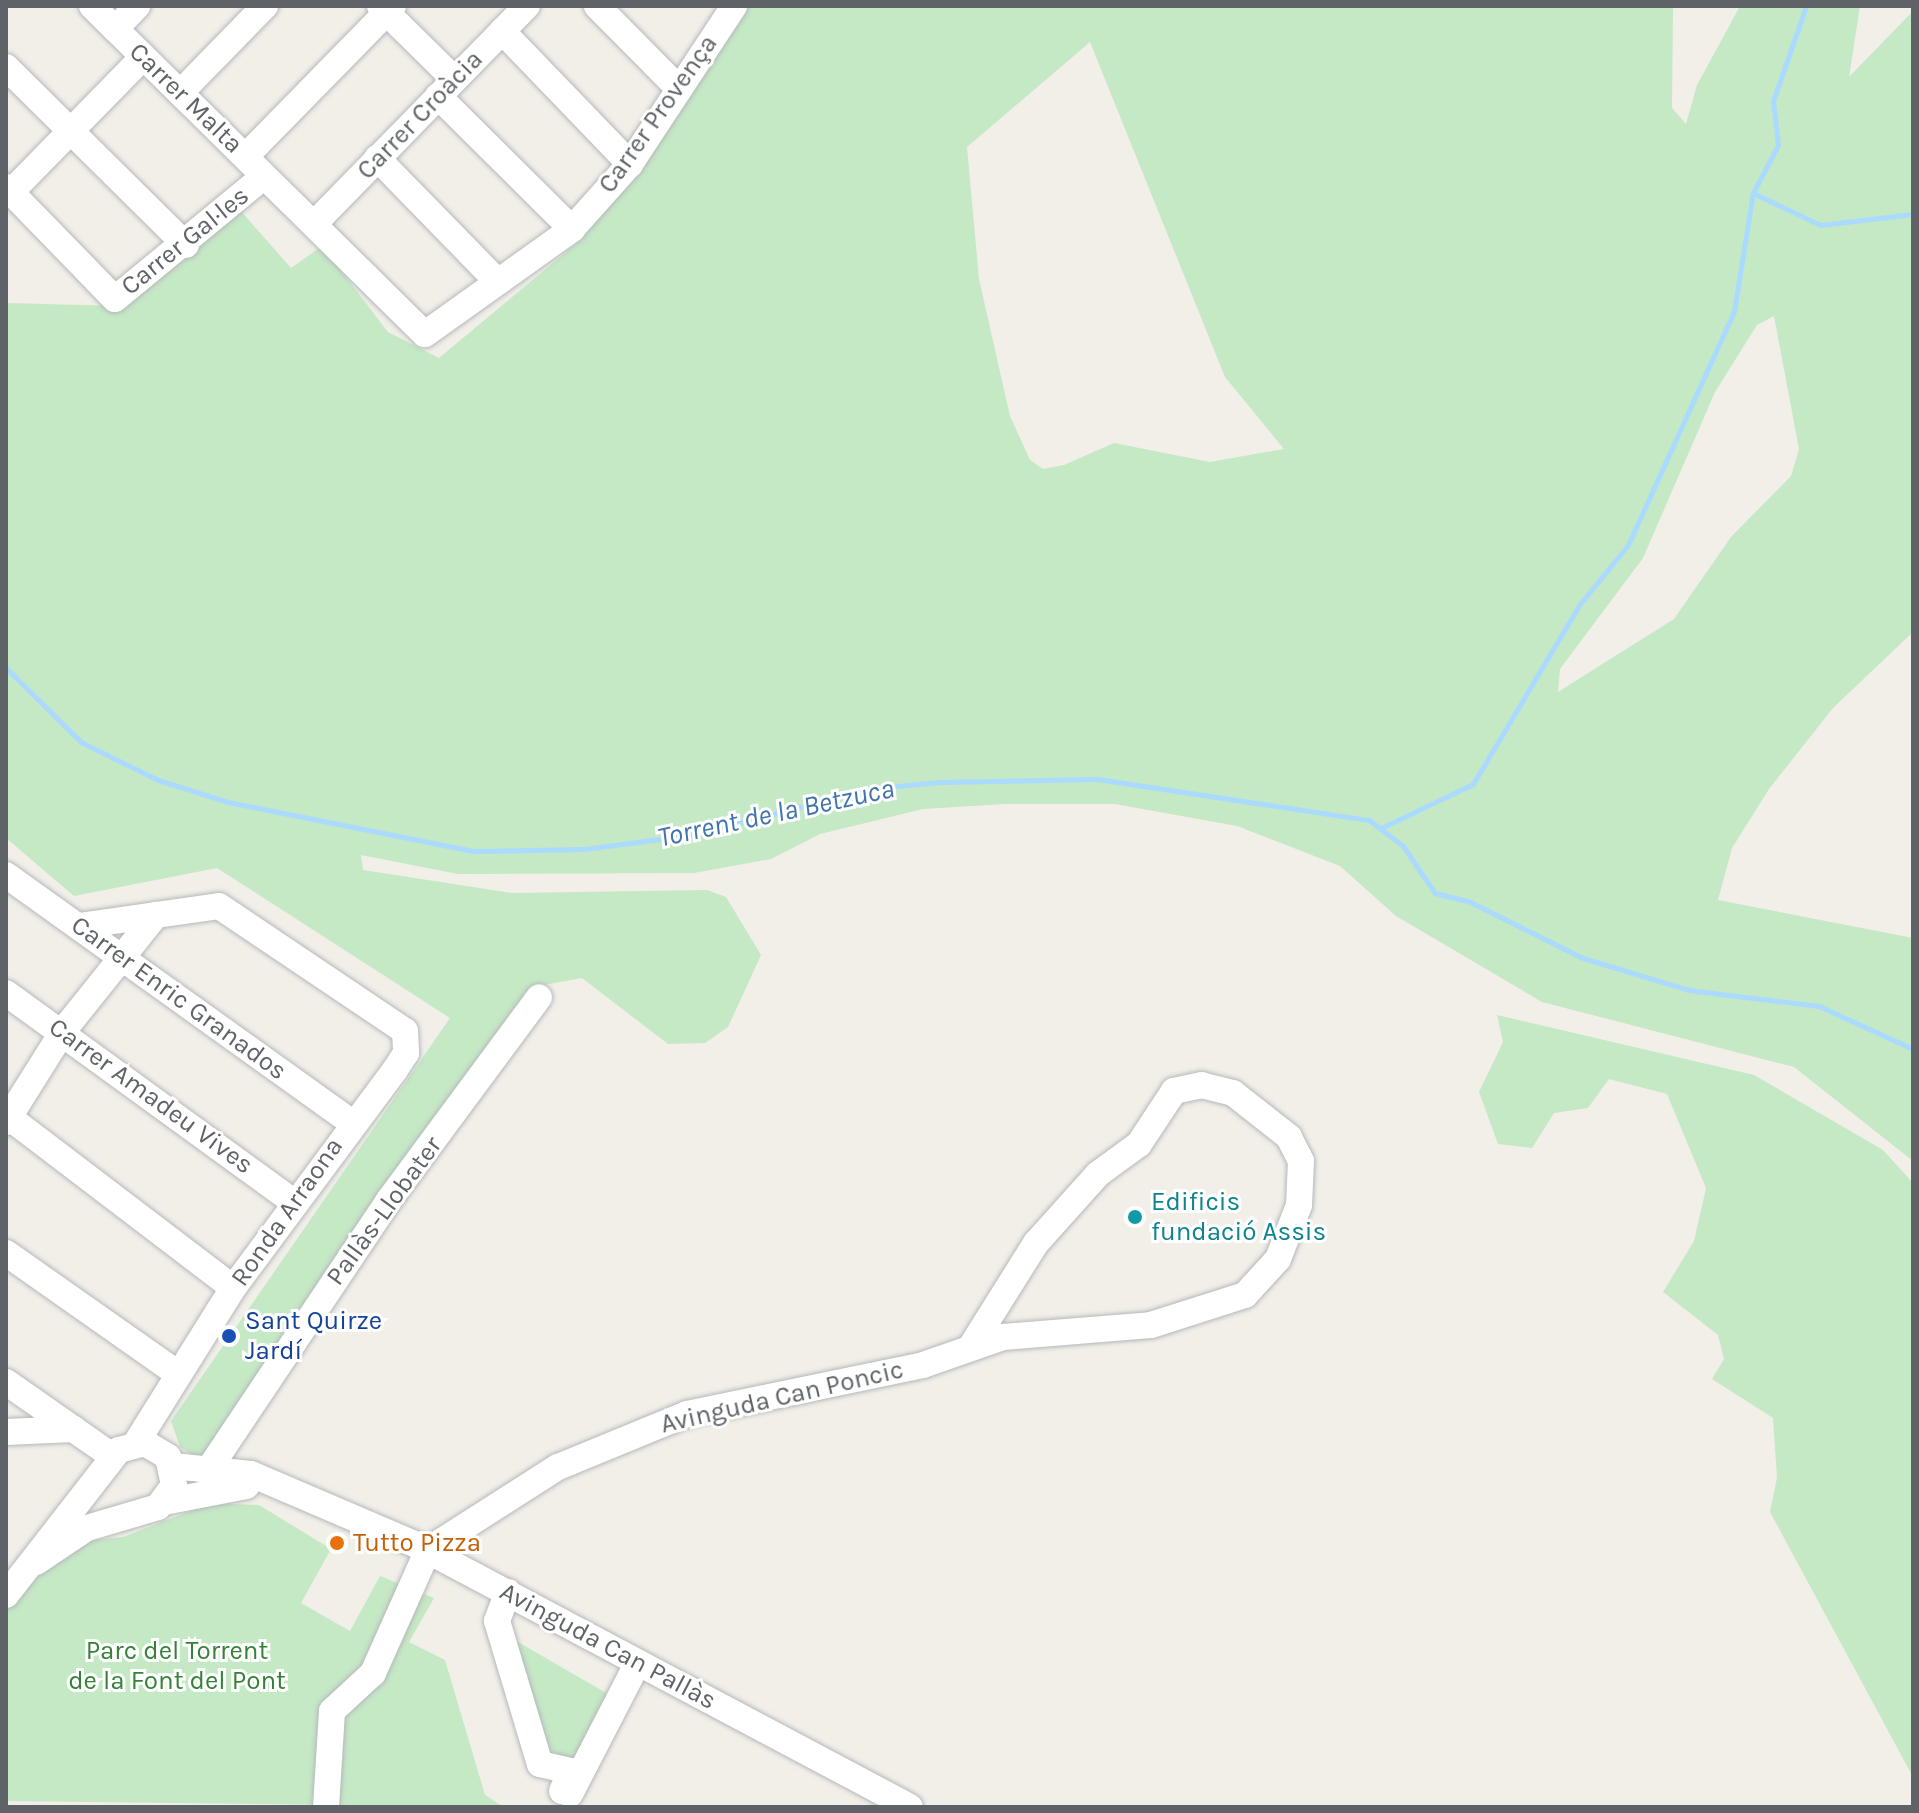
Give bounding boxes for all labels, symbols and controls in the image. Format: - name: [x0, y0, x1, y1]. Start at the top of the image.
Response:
- street label: Carrer Provença: [592, 29, 724, 199]
- street label: Carrer Malta: [123, 36, 249, 160]
- street label: Carrer Croàcia: [351, 44, 489, 186]
- street label: Carrer Gal·les: [115, 180, 255, 302]
- water label: Torrent de la Betzuca: [655, 772, 897, 854]
- street label: Carrer Enric Granados: [65, 909, 293, 1087]
- street label: Carrer Amadeu Vives: [43, 1011, 259, 1181]
- street label: Pallàs-Llobater: [320, 1131, 448, 1291]
- street label: Ronda Arraona: [224, 1132, 350, 1292]
- place label: Edificis fundació Assis: [1151, 1186, 1326, 1248]
- marker: Edificis fundació Assis: [1126, 1208, 1144, 1226]
- place label: Sant Quirze Jardí: [245, 1305, 382, 1366]
- marker: Sant Quirze Jardí: [220, 1327, 238, 1345]
- street label: Avinguda Can Poncic: [658, 1354, 906, 1440]
- place label: Tutto Pizza: [353, 1527, 481, 1559]
- marker: Tutto Pizza: [328, 1534, 346, 1552]
- street label: Avinguda Can Pallàs: [494, 1576, 722, 1716]
- park label: Parc del Torrent de la Font del Pont: [68, 1635, 286, 1696]

